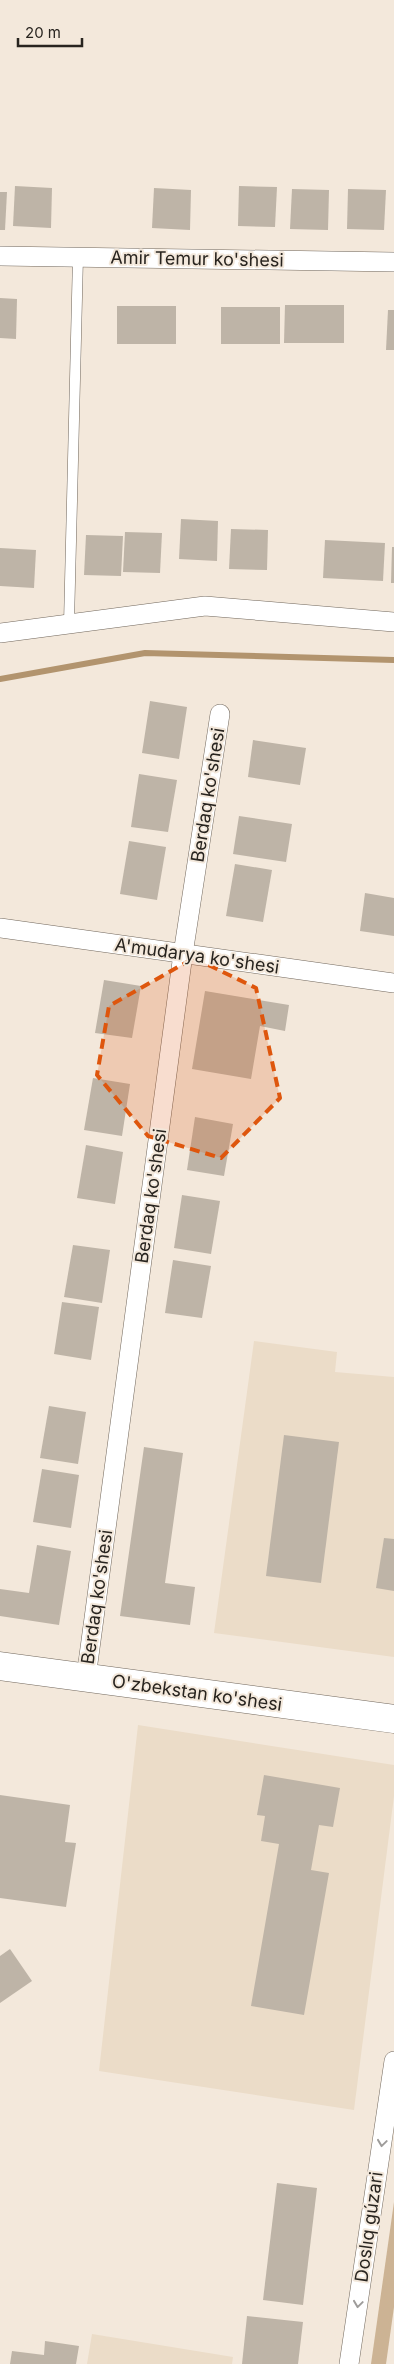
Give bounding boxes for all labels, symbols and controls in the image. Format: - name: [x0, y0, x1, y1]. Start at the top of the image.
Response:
- scale bar: [18, 15, 81, 47]
- text: 20 m: [25, 23, 61, 42]
- street label: Amir Temur ko'shesi: [110, 246, 284, 271]
- street label: Berdaq ko'shesi: [187, 726, 229, 864]
- street label: A'mudarya ko'shesi: [113, 934, 281, 977]
- street label: Berdaq ko'shesi: [131, 1127, 170, 1265]
- street label: Berdaq ko'shesi: [77, 1528, 116, 1666]
- street label: O'zbekstan ko'shesi: [111, 1670, 284, 1715]
- one-way arrow: [377, 2139, 387, 2148]
- street label: Doslıq gúzari: [350, 2170, 387, 2283]
- one-way arrow: [353, 2301, 364, 2309]

